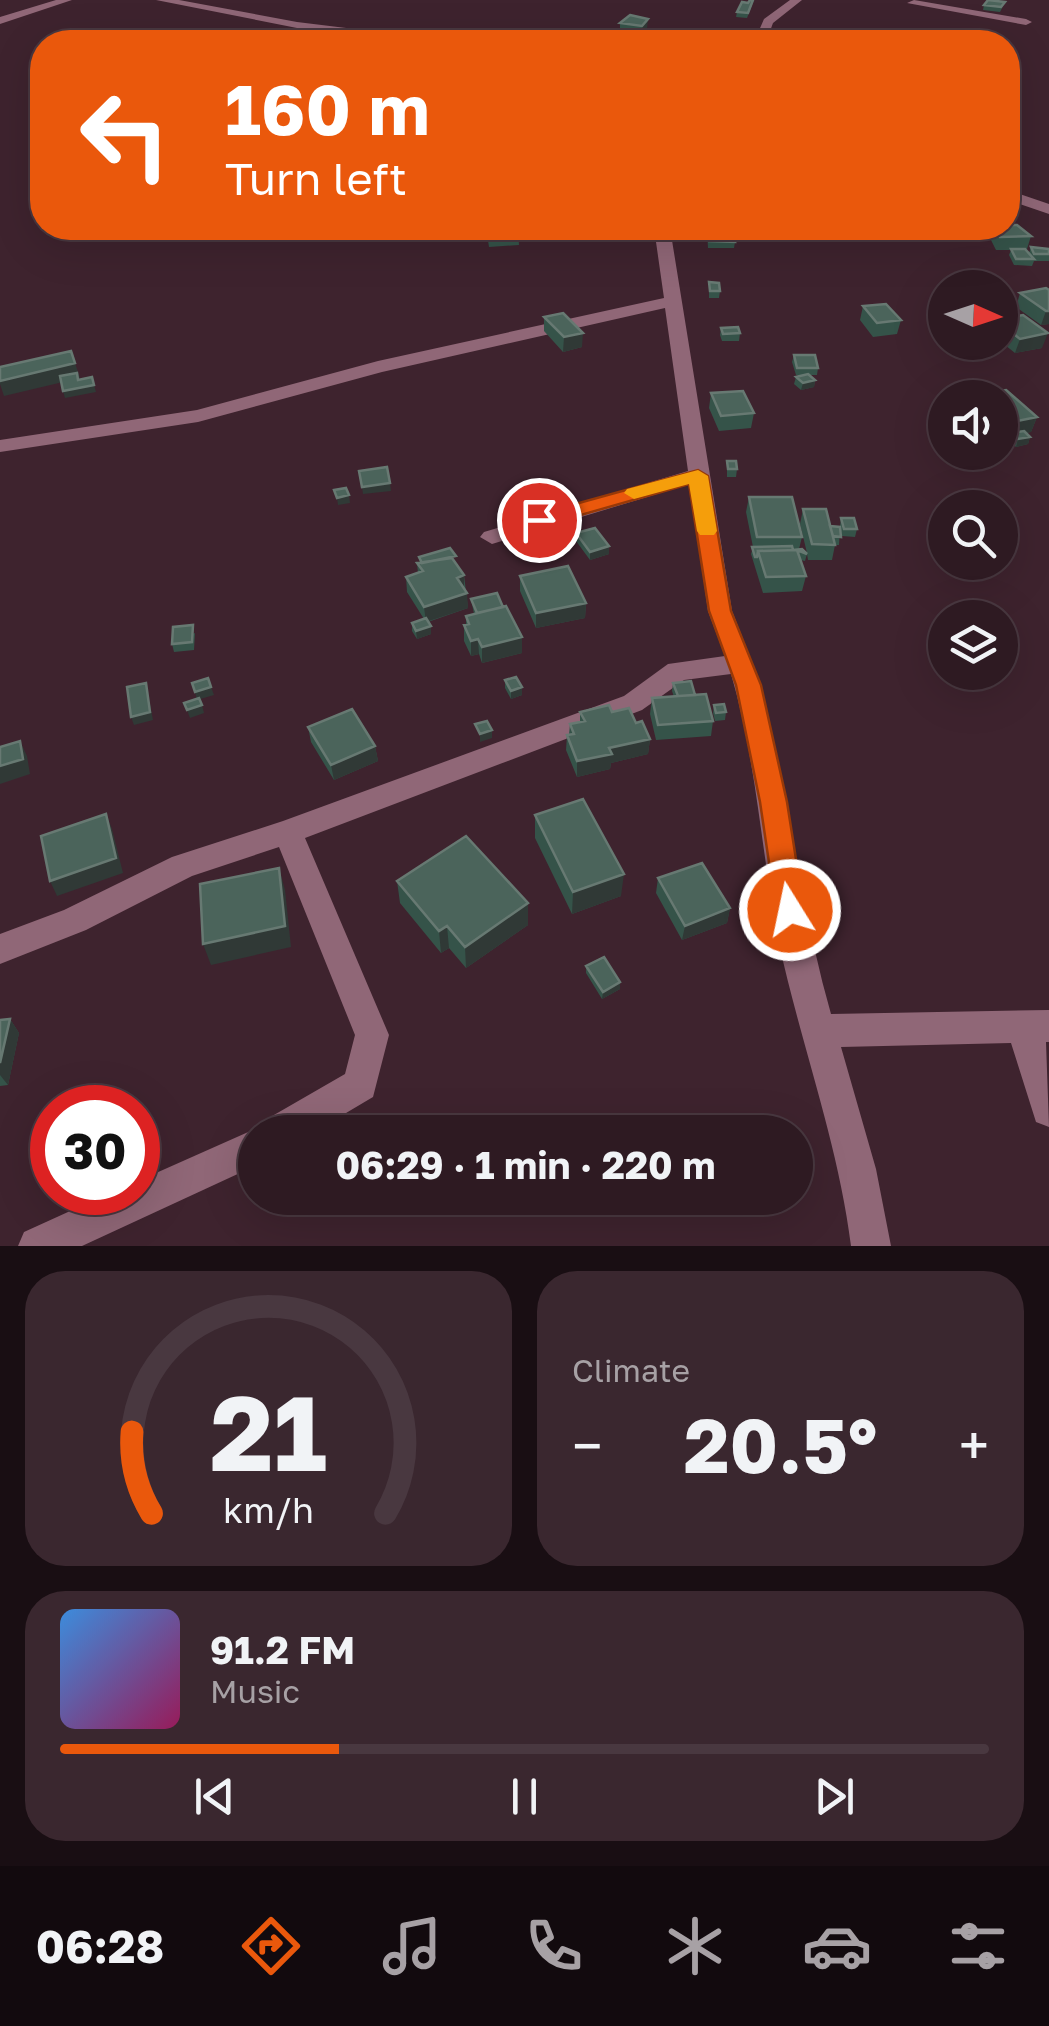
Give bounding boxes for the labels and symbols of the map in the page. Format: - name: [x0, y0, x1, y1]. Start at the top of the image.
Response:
- north arrow: [928, 270, 1018, 360]
- pin: [497, 478, 582, 563]
- position arrow: [738, 858, 842, 962]
- speed limit sign: 30: [30, 1085, 160, 1215]

